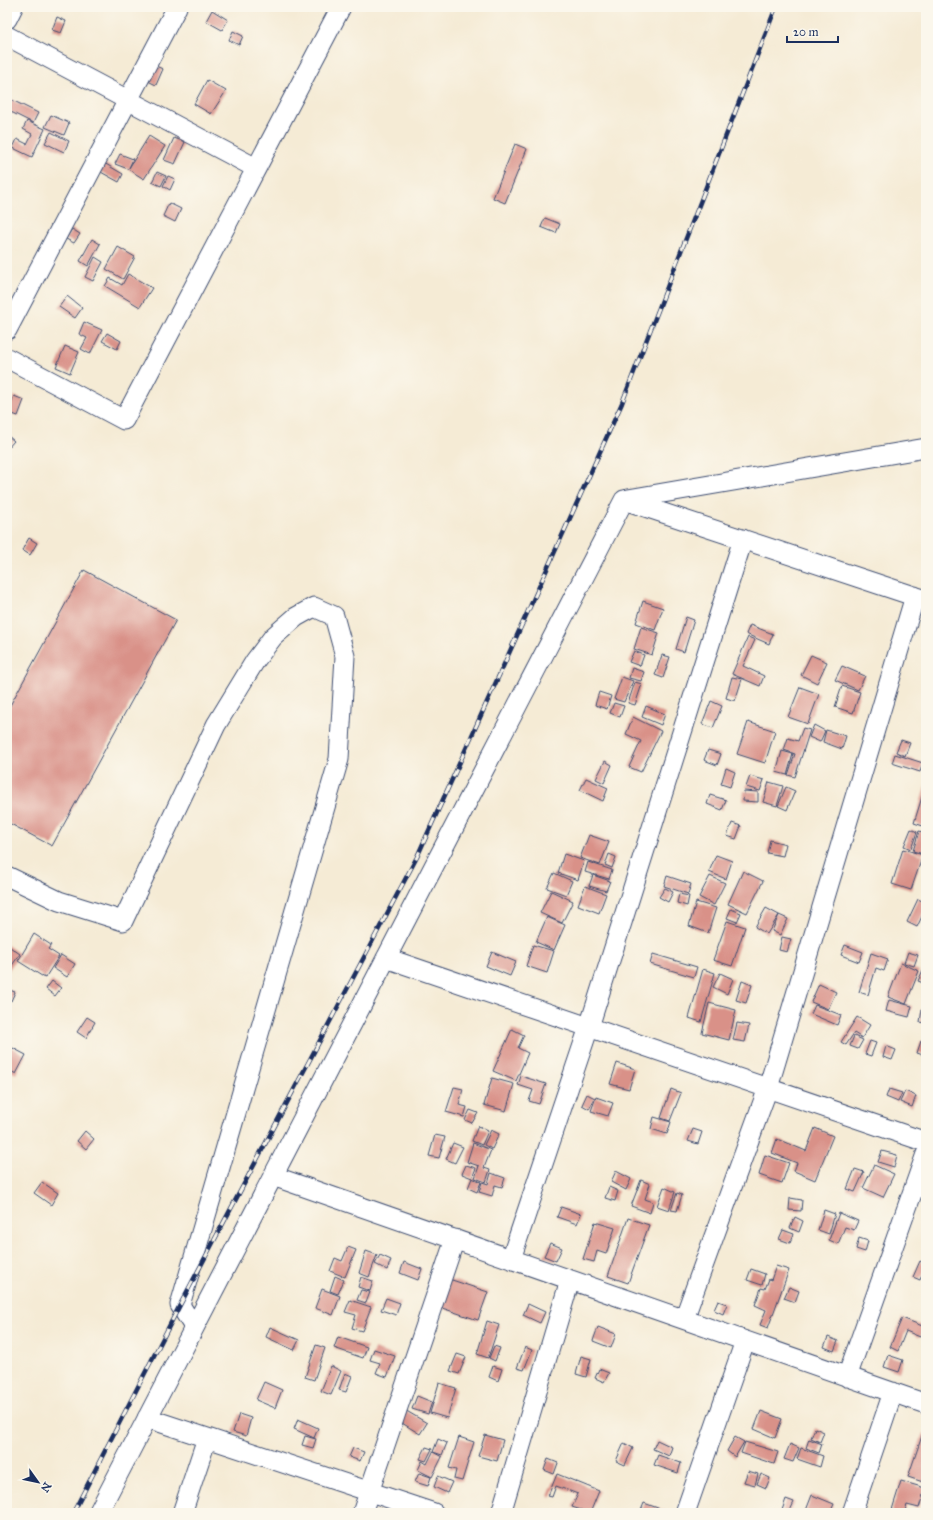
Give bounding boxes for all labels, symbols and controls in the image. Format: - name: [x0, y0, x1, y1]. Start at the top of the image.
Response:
- scale bar: [787, 18, 838, 44]
- text: 20 m: [793, 25, 819, 39]
- north arrow: [18, 1462, 58, 1502]
- text: N: [38, 1480, 54, 1495]

